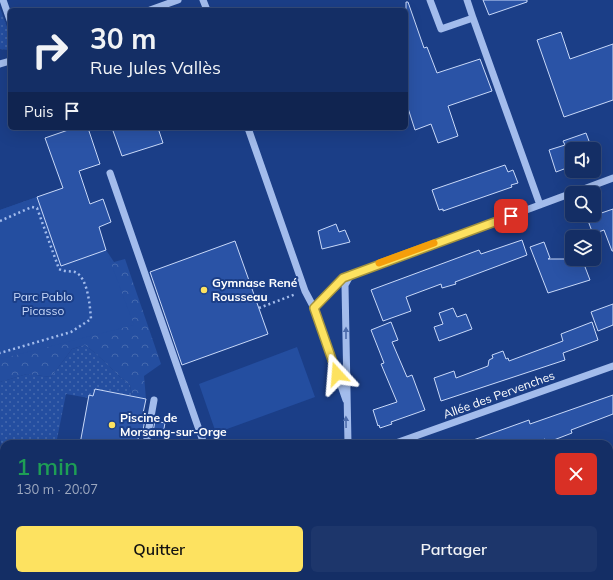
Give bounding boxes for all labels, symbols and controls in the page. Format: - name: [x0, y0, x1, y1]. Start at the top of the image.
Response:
- text: 30 m: [90, 21, 156, 56]
- icon: right: [24, 24, 76, 76]
- text: Rue Jules Vallès: [90, 56, 221, 79]
- icon: arrive: [61, 100, 83, 122]
- text: Puis: [24, 102, 53, 121]
- map controls: [565, 142, 601, 266]
- button: sound: [565, 142, 601, 178]
- button: search: [565, 186, 601, 222]
- pin: [494, 199, 528, 233]
- icon: arrive: [500, 205, 522, 227]
- button: layers: [565, 230, 601, 266]
- place label: Gymnase René Rousseau: [212, 275, 298, 304]
- marker: Gymnase René Rousseau: [199, 285, 209, 295]
- park label: Parc Pablo Picasso: [13, 289, 73, 318]
- one-way arrow: [343, 326, 349, 339]
- position arrow: [316, 353, 358, 395]
- street label: Allée des Pervenches: [441, 367, 557, 422]
- place label: Piscine de Morsang-sur-Orge: [120, 410, 227, 439]
- one-way arrow: [343, 416, 350, 428]
- marker: Piscine de Morsang-sur-Orge: [107, 420, 117, 430]
- text: 1 min: [16, 451, 78, 481]
- button: close: [555, 453, 597, 495]
- text: 130 m · 20:07: [16, 481, 98, 497]
- button: Quitter: [16, 526, 303, 572]
- button: Partager: [311, 526, 597, 572]

